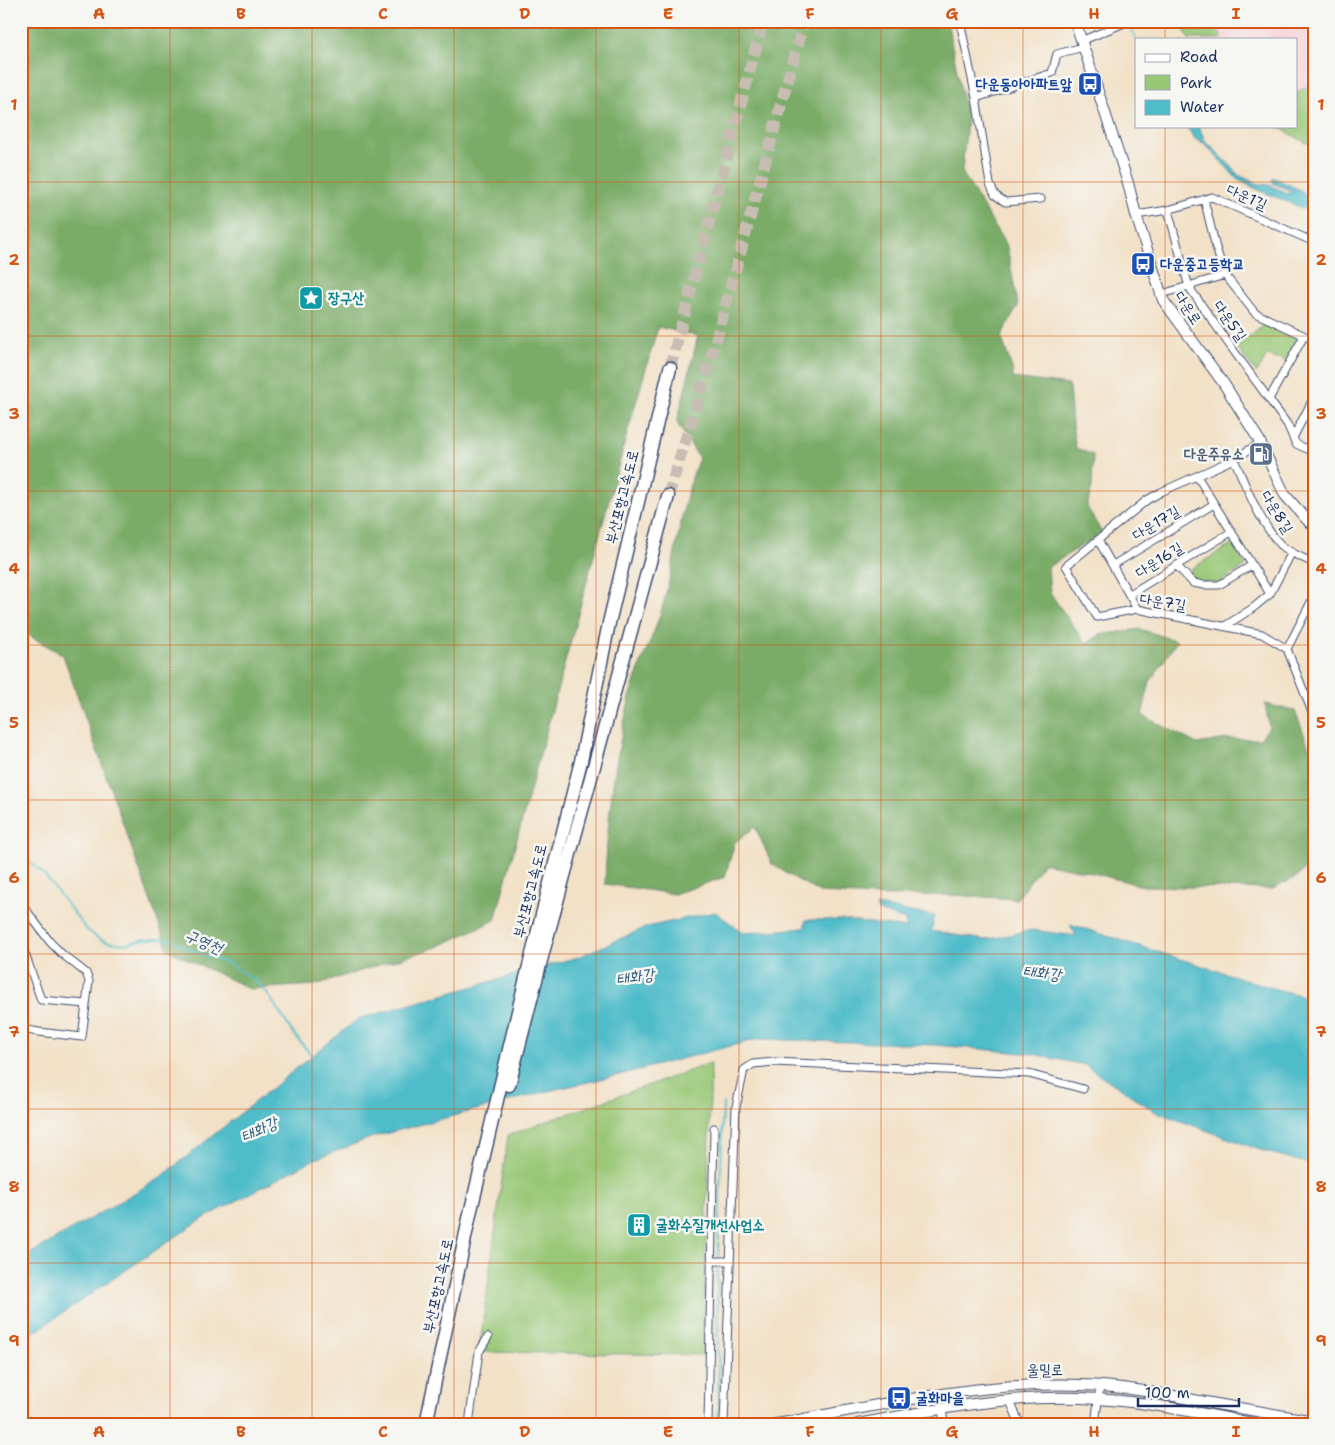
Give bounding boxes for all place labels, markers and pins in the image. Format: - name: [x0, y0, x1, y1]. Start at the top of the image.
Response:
- bus stop icon: 다운동아아파트앞: [1077, 71, 1103, 97]
- place label: 다운동아아파트앞: [975, 74, 1072, 94]
- bus stop icon: 다운중고등학교: [1130, 251, 1156, 277]
- place label: 다운중고등학교: [1160, 254, 1245, 274]
- place icon: 장구산: [298, 285, 324, 311]
- place label: 장구산: [328, 288, 364, 308]
- fuel station icon: 다운주유소: [1248, 441, 1274, 467]
- place label: 다운주유소: [1184, 444, 1244, 464]
- building icon: 굴화수질개선사업소: [626, 1212, 652, 1238]
- place label: 굴화수질개선사업소: [656, 1215, 765, 1235]
- bus stop icon: 굴화마을: [886, 1385, 912, 1411]
- place label: 굴화마을: [916, 1388, 964, 1408]

